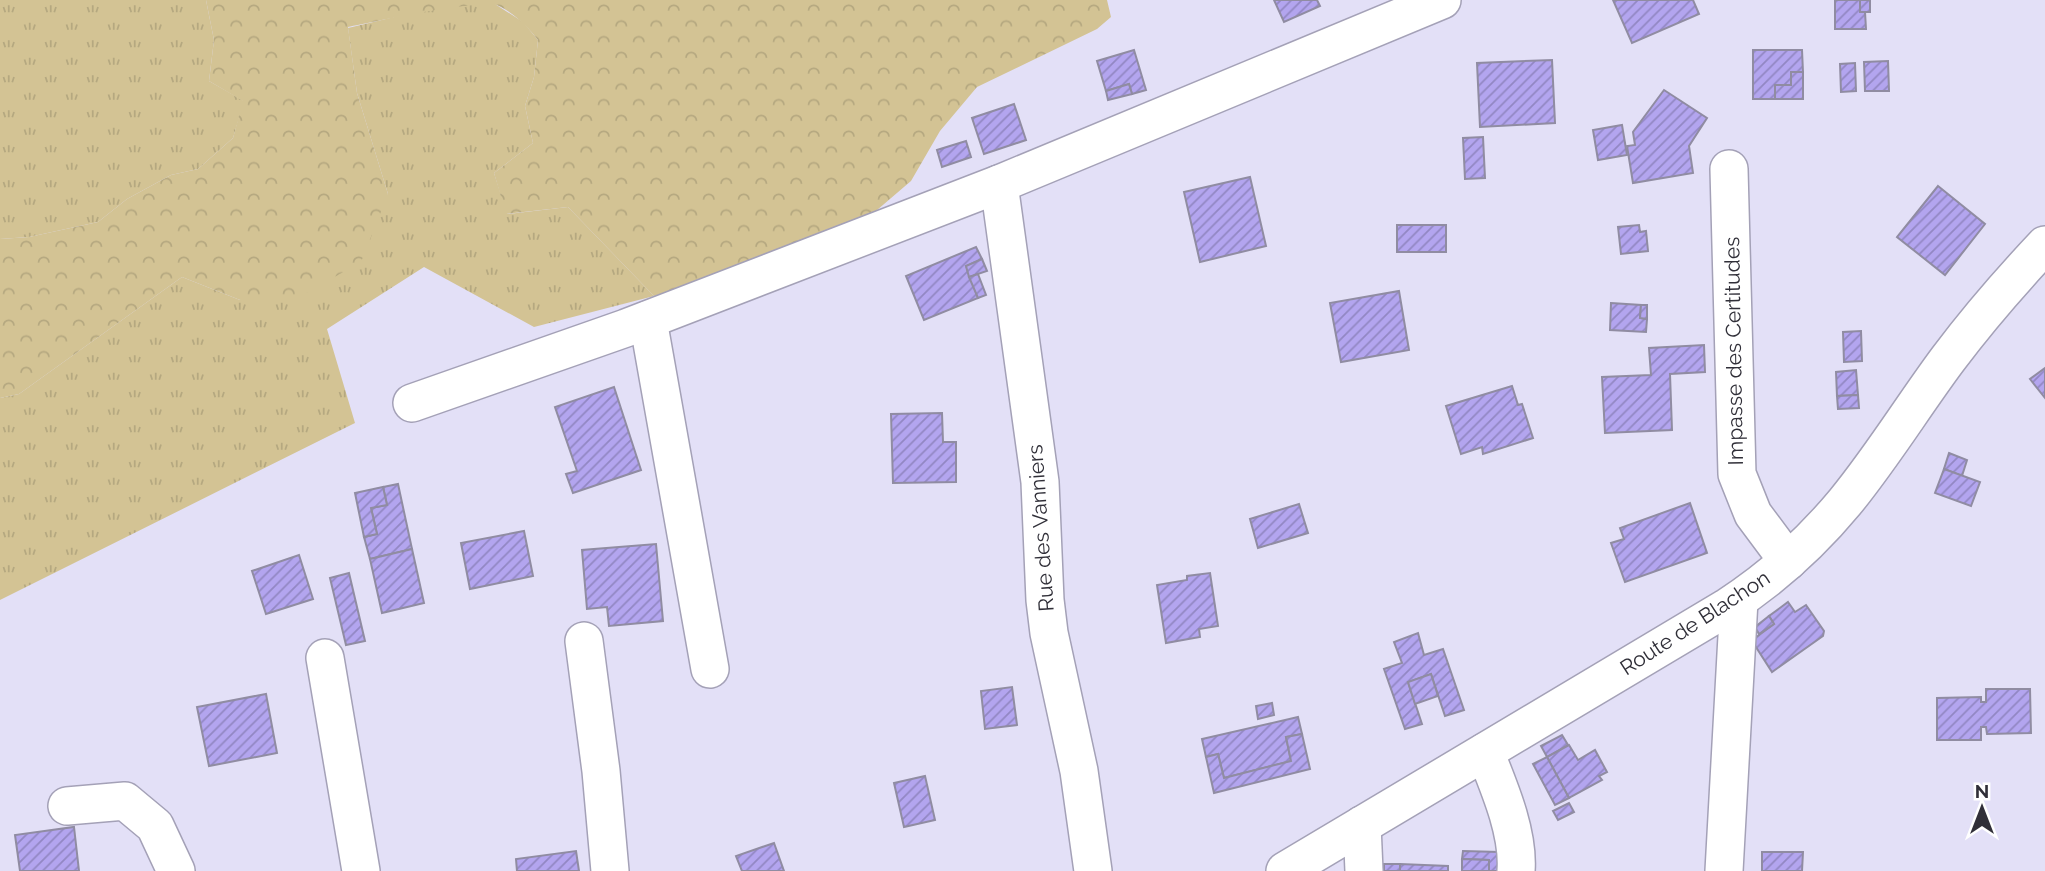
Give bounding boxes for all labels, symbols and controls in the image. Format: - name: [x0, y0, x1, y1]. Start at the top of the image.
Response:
- street label: Impasse des Certitudes: [1719, 237, 1748, 465]
- street label: Rue des Vanniers: [1022, 444, 1059, 612]
- street label: Route de Blachon: [1615, 565, 1774, 680]
- north arrow: [1947, 773, 2017, 843]
- text: N: [1975, 780, 1989, 802]

